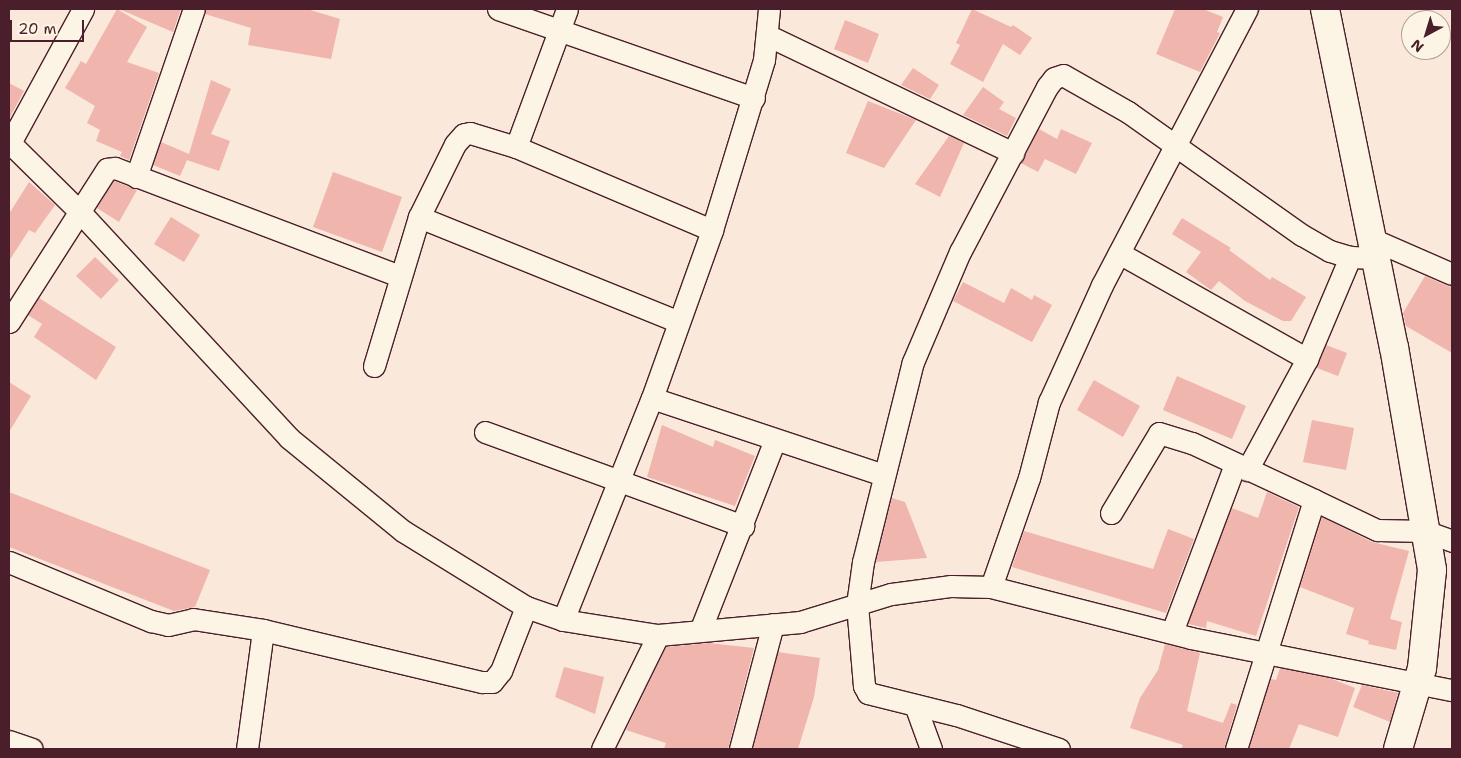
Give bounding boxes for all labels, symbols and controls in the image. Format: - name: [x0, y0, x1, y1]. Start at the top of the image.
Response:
- scale bar: [12, 10, 86, 42]
- north arrow: [1401, 10, 1451, 60]
- text: 20 m: [18, 19, 57, 39]
- text: N: [1407, 35, 1427, 56]

